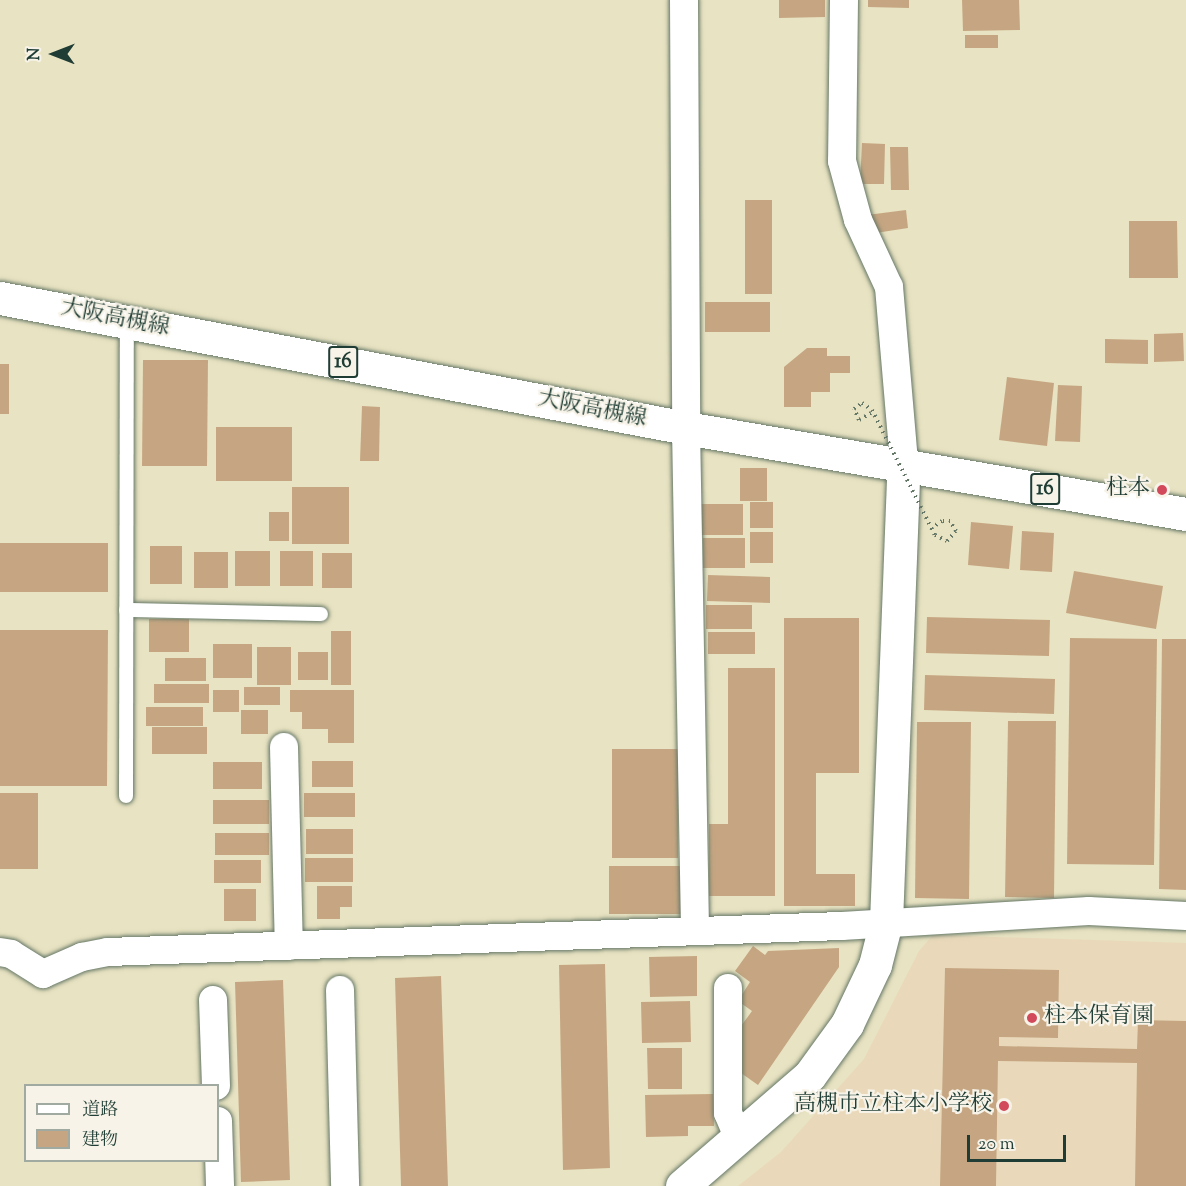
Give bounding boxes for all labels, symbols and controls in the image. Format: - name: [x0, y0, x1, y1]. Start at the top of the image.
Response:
- north arrow: [24, 24, 84, 84]
- text: N: [24, 48, 47, 60]
- street label: 大阪高槻線: [58, 296, 172, 342]
- road number: 16: [328, 344, 358, 380]
- street label: 大阪高槻線: [535, 387, 649, 433]
- road number: 16: [1030, 471, 1060, 507]
- place label: 柱本: [1106, 477, 1150, 503]
- marker: 柱本: [1155, 483, 1169, 497]
- place label: 柱本保育園: [1044, 1005, 1154, 1031]
- marker: 柱本保育園: [1025, 1011, 1039, 1025]
- legend: [24, 1084, 219, 1162]
- place label: 高槻市立柱本小学校: [794, 1093, 992, 1119]
- text: 道路: [82, 1098, 118, 1124]
- marker: 高槻市立柱本小学校: [997, 1099, 1011, 1113]
- scale bar: [970, 1123, 1069, 1161]
- text: 建物: [82, 1128, 118, 1154]
- text: 20 m: [978, 1132, 1015, 1158]

